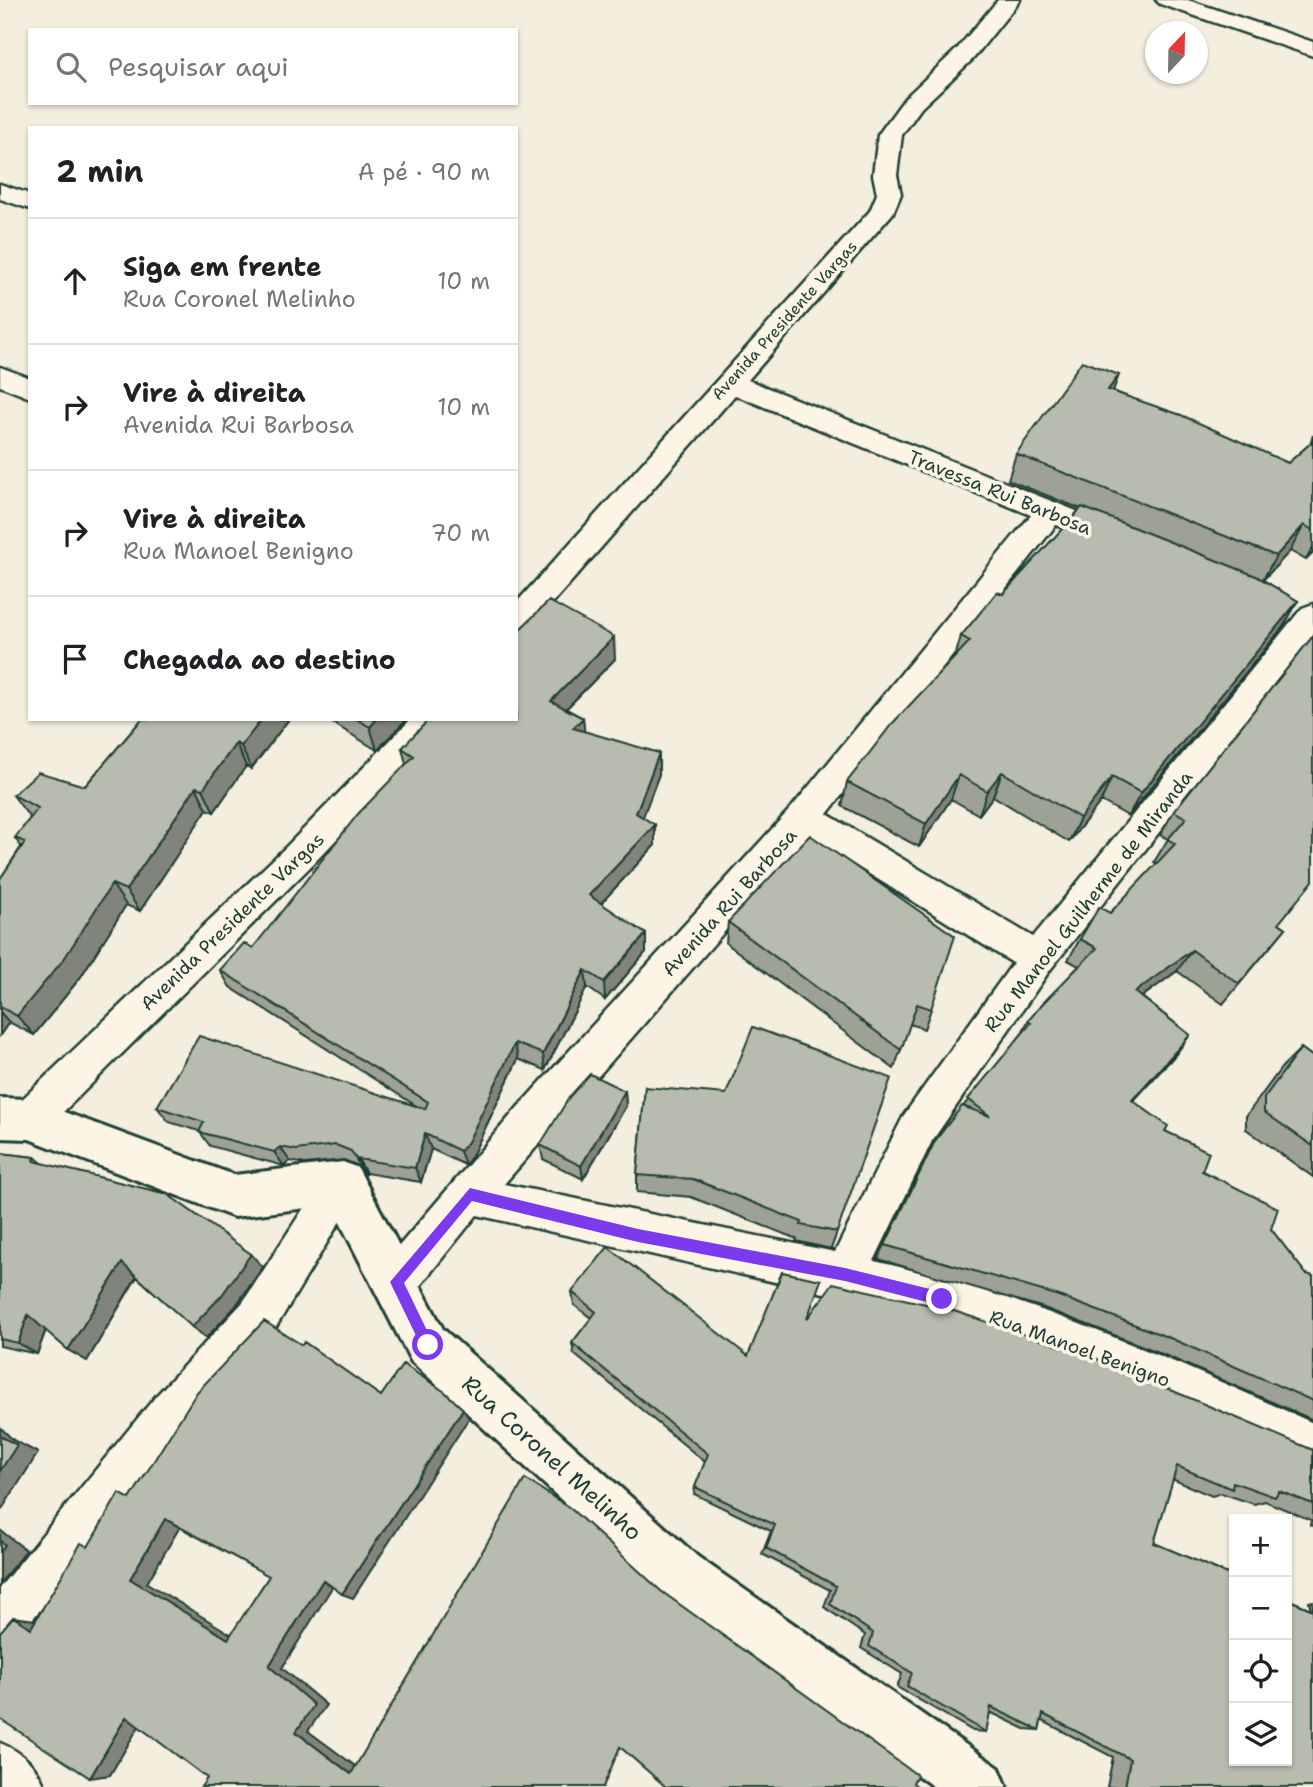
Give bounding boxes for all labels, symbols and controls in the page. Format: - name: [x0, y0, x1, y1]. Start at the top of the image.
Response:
- north arrow: [1145, 21, 1208, 84]
- search box: [28, 28, 518, 105]
- icon: search: [52, 48, 90, 86]
- text: Pesquisar aqui: [108, 49, 289, 84]
- text: 2 min: [56, 151, 143, 192]
- text: A pé · 90 m: [358, 157, 490, 187]
- street label: Avenida Presidente Vargas: [707, 236, 862, 405]
- text: Siga em frente: [123, 249, 322, 284]
- icon: ahead: [56, 262, 94, 300]
- text: 10 m: [437, 266, 490, 296]
- text: Rua Coronel Melinho: [123, 284, 356, 314]
- text: Vire à direita: [123, 375, 305, 410]
- icon: right: [56, 388, 94, 426]
- text: 10 m: [437, 392, 490, 422]
- text: Avenida Rui Barbosa: [123, 410, 354, 440]
- street label: Travessa Rui Barbosa: [905, 444, 1095, 541]
- text: Vire à direita: [123, 501, 305, 536]
- icon: right: [56, 514, 94, 552]
- text: 70 m: [431, 518, 490, 548]
- text: Rua Manoel Benigno: [123, 536, 354, 566]
- icon: arrive: [56, 640, 94, 678]
- text: Chegada ao destino: [123, 642, 396, 677]
- street label: Rua Manoel Guilherme de Miranda: [978, 765, 1198, 1037]
- street label: Avenida Rui Barbosa: [656, 823, 803, 982]
- street label: Avenida Presidente Vargas: [135, 827, 330, 1016]
- route end: [926, 1283, 957, 1314]
- street label: Rua Manoel Benigno: [986, 1304, 1174, 1393]
- route start: [412, 1329, 443, 1360]
- street label: Rua Coronel Melinho: [456, 1369, 648, 1547]
- map controls: [1229, 1514, 1292, 1766]
- button: +: [1229, 1514, 1292, 1577]
- button: −: [1229, 1577, 1292, 1640]
- button: locate: [1229, 1640, 1292, 1703]
- button: layers: [1229, 1703, 1292, 1766]

